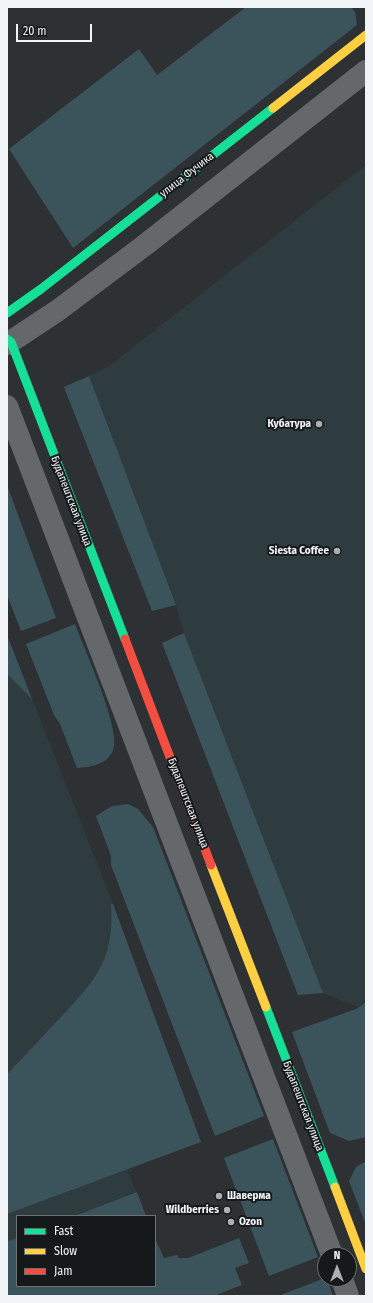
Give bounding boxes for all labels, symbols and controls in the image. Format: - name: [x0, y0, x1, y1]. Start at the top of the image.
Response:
- scale bar: [18, 16, 94, 42]
- text: 20 m: [23, 24, 47, 38]
- street label: улица Фучика: [157, 150, 217, 200]
- place label: Кубатура: [267, 417, 311, 431]
- marker: Кубатура: [314, 419, 324, 429]
- street label: Будапештская улица: [48, 454, 94, 548]
- place label: Siesta Coffee: [269, 544, 329, 558]
- marker: Siesta Coffee: [332, 546, 342, 556]
- street label: Будапештская улица: [165, 756, 211, 850]
- street label: Будапештская улица: [280, 1059, 326, 1153]
- place label: Шаверма: [227, 1189, 271, 1203]
- marker: Шаверма: [214, 1191, 224, 1201]
- place label: Wildberries: [166, 1203, 219, 1217]
- marker: Wildberries: [222, 1205, 232, 1215]
- legend: [16, 1215, 156, 1287]
- place label: Ozon: [239, 1215, 262, 1229]
- marker: Ozon: [226, 1217, 236, 1227]
- text: Fast: [54, 1224, 73, 1238]
- text: Slow: [54, 1244, 77, 1258]
- north arrow: [317, 1247, 357, 1287]
- text: N: [334, 1249, 340, 1262]
- text: Jam: [54, 1264, 72, 1278]

